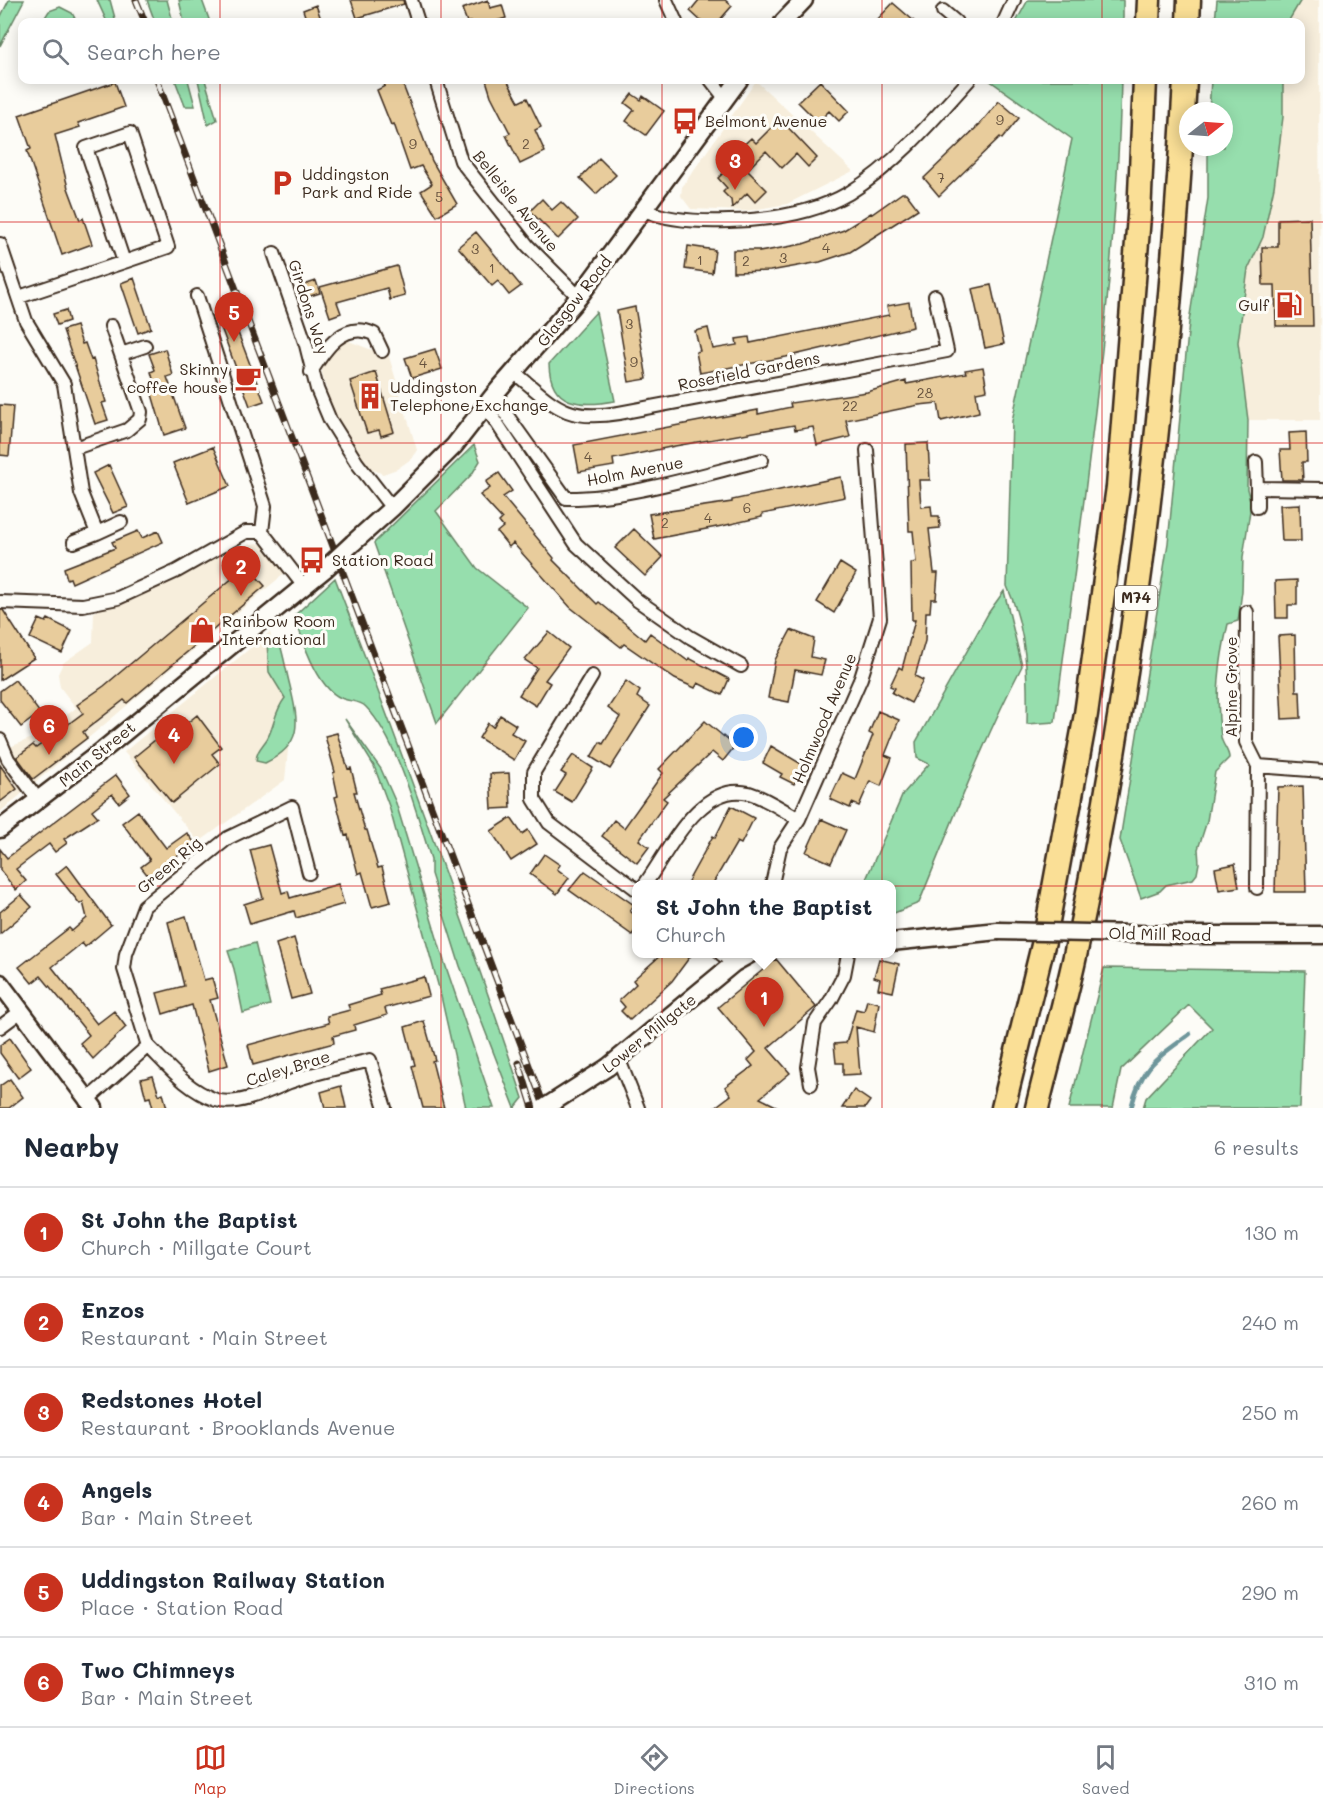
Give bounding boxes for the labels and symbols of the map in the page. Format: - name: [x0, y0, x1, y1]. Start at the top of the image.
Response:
- north arrow: [1179, 102, 1233, 156]
- bus stop icon: Belmont Avenue: [670, 106, 700, 136]
- place label: Belmont Avenue: [705, 110, 827, 131]
- house number: 9: [996, 110, 1004, 129]
- house number: 9: [409, 134, 417, 153]
- house number: 2: [522, 134, 530, 153]
- pin: 3: [716, 140, 754, 190]
- street label: Belleisle Avenue: [469, 146, 564, 256]
- place label: Uddingston Park and Ride: [302, 163, 413, 202]
- parking icon: Uddingston Park and Ride: [267, 168, 297, 198]
- house number: 7: [937, 168, 945, 187]
- house number: 5: [435, 187, 443, 206]
- house number: 4: [822, 238, 831, 257]
- house number: 3: [471, 239, 479, 258]
- house number: 3: [779, 248, 787, 267]
- house number: 1: [697, 250, 703, 269]
- street label: Glasgow Road: [532, 251, 616, 350]
- house number: 2: [742, 251, 750, 270]
- street label: Girdons Way: [284, 257, 335, 357]
- house number: 1: [489, 258, 495, 277]
- fuel station icon: Gulf: [1274, 290, 1304, 320]
- pin: 5: [214, 292, 254, 342]
- place label: Gulf: [1238, 294, 1270, 315]
- house number: 3: [625, 314, 633, 333]
- street label: Rosefield Gardens: [676, 346, 822, 395]
- house number: 9: [630, 352, 638, 371]
- house number: 4: [419, 353, 428, 372]
- place label: Skinny coffee house: [127, 358, 228, 397]
- cafe icon: Skinny coffee house: [233, 363, 263, 393]
- place label: Uddingston Telephone Exchange: [390, 376, 549, 415]
- building icon: Uddingston Telephone Exchange: [355, 381, 385, 411]
- house number: 28: [917, 383, 933, 402]
- house number: 22: [842, 396, 858, 415]
- house number: 4: [584, 447, 593, 466]
- street label: Holm Avenue: [585, 451, 685, 490]
- house number: 6: [743, 498, 751, 517]
- house number: 4: [704, 508, 713, 527]
- house number: 2: [661, 513, 669, 532]
- bus stop icon: Station Road: [297, 545, 327, 575]
- pin: 2: [222, 546, 260, 596]
- place label: Station Road: [332, 549, 433, 570]
- road number: M74: [1115, 586, 1157, 610]
- place label: Rainbow Room International: [222, 610, 335, 649]
- shop icon: Rainbow Room International: [187, 615, 217, 645]
- street label: Alpine Grove: [1220, 636, 1241, 738]
- street label: Holmwood Avenue: [787, 649, 860, 786]
- pin: 6: [29, 706, 68, 755]
- pin: 4: [154, 714, 194, 764]
- street label: Main Street: [54, 716, 139, 791]
- your location: [729, 723, 758, 752]
- street label: Green Rig: [132, 831, 205, 898]
- street label: Old Mill Road: [1109, 922, 1211, 945]
- pin: 1: [744, 978, 783, 1027]
- street label: Lower Millgate: [597, 988, 700, 1077]
- street label: Caley Brae: [243, 1045, 332, 1090]

